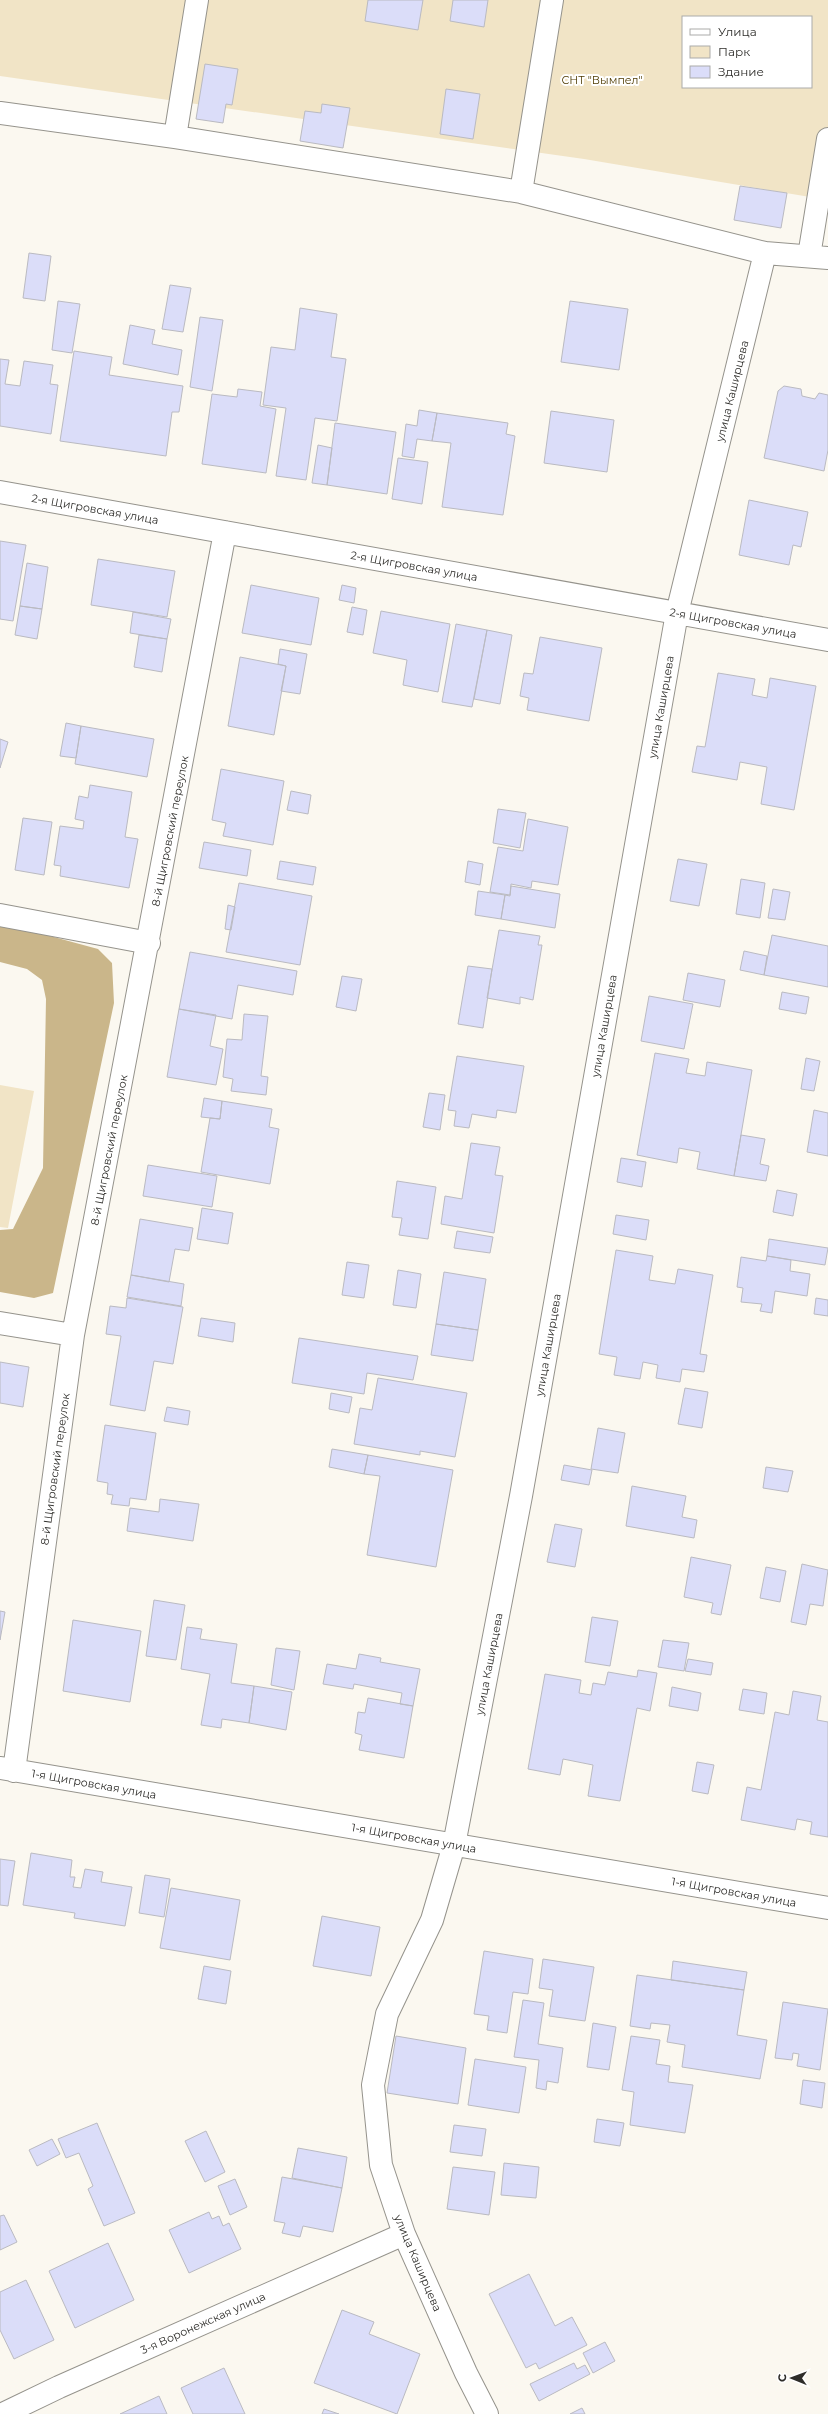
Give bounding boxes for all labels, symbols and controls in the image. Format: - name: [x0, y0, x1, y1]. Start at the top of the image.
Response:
- legend: [682, 16, 812, 88]
- text: Улица: [718, 24, 757, 39]
- text: Парк: [718, 44, 750, 59]
- text: Здание: [718, 64, 764, 79]
- park label: СНТ "Вымпел": [561, 73, 643, 87]
- street label: улица Каширцева: [712, 339, 751, 444]
- street label: 2-я Щигровская улица: [30, 491, 160, 527]
- street label: 2-я Щигровская улица: [349, 548, 479, 584]
- street label: 2-я Щигровская улица: [668, 605, 798, 641]
- street label: улица Каширцева: [645, 655, 677, 760]
- street label: 8-й Щигровский переулок: [149, 754, 192, 908]
- street label: улица Каширцева: [588, 974, 620, 1079]
- street label: 8-й Щигровский переулок: [88, 1073, 131, 1227]
- street label: улица Каширцева: [532, 1293, 564, 1398]
- street label: 8-й Щигровский переулок: [37, 1392, 73, 1546]
- street label: улица Каширцева: [472, 1612, 506, 1717]
- street label: 1-я Щигровская улица: [30, 1766, 158, 1802]
- street label: 1-я Щигровская улица: [350, 1820, 478, 1856]
- street label: 1-я Щигровская улица: [670, 1874, 798, 1910]
- street label: улица Каширцева: [391, 2212, 445, 2314]
- street label: 3-я Воронежская улица: [138, 2289, 268, 2357]
- north arrow: [772, 2358, 812, 2398]
- text: С: [775, 2374, 789, 2382]

